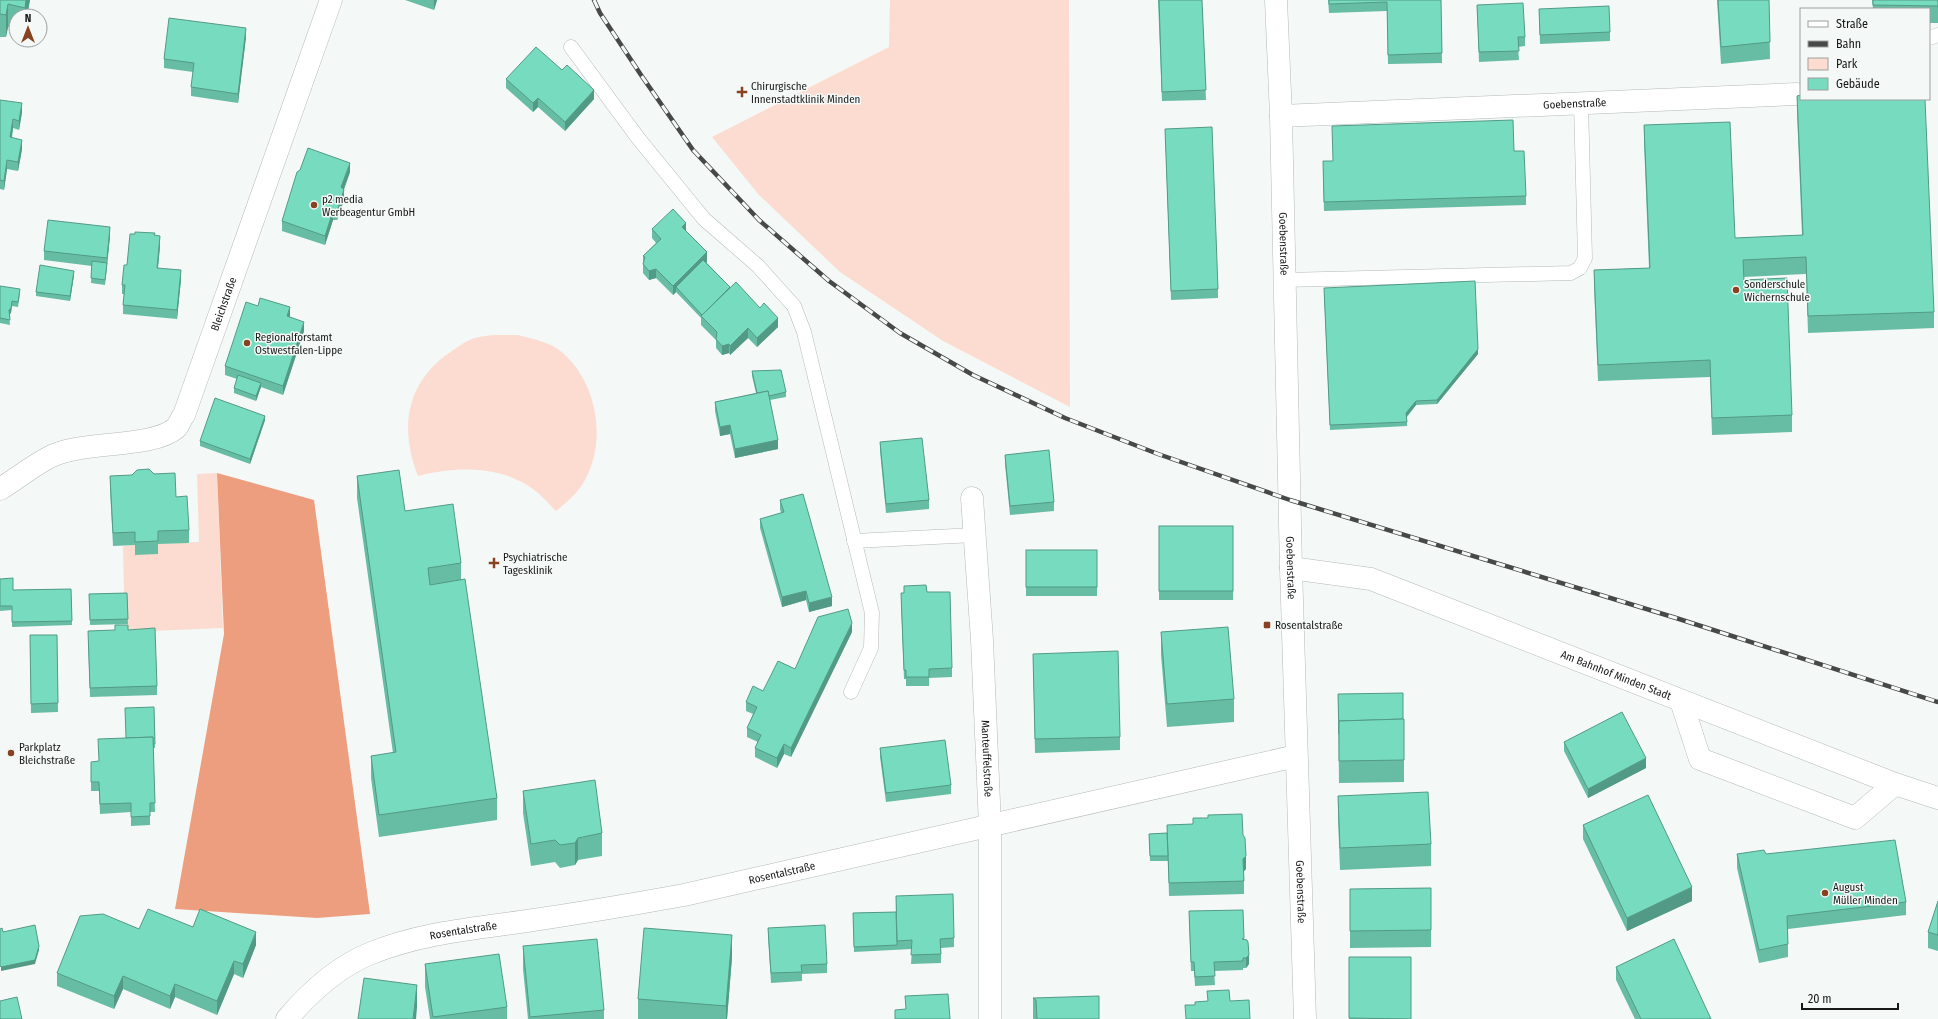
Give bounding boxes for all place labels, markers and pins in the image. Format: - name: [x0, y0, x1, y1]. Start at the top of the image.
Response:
- place label: Chirurgische Innenstadtklinik Minden: [751, 80, 860, 106]
- marker: Chirurgische Innenstadtklinik Minden: [736, 86, 748, 98]
- place label: p2 media Werbeagentur GmbH: [322, 193, 415, 219]
- marker: p2 media Werbeagentur GmbH: [309, 200, 319, 210]
- place label: Sonderschule Wichernschule: [1744, 278, 1810, 304]
- marker: Sonderschule Wichernschule: [1731, 285, 1741, 295]
- place label: Regionalforstamt Ostwestfalen-Lippe: [255, 331, 342, 357]
- marker: Regionalforstamt Ostwestfalen-Lippe: [242, 338, 252, 348]
- place label: Psychiatrische Tagesklinik: [503, 551, 567, 577]
- marker: Psychiatrische Tagesklinik: [488, 557, 500, 569]
- place label: Rosentalstraße: [1275, 619, 1343, 632]
- marker: Rosentalstraße: [1262, 620, 1272, 630]
- place label: Parkplatz Bleichstraße: [19, 741, 75, 767]
- marker: Parkplatz Bleichstraße: [6, 748, 16, 758]
- place label: August Müller Minden: [1833, 881, 1898, 907]
- marker: August Müller Minden: [1820, 888, 1830, 898]

